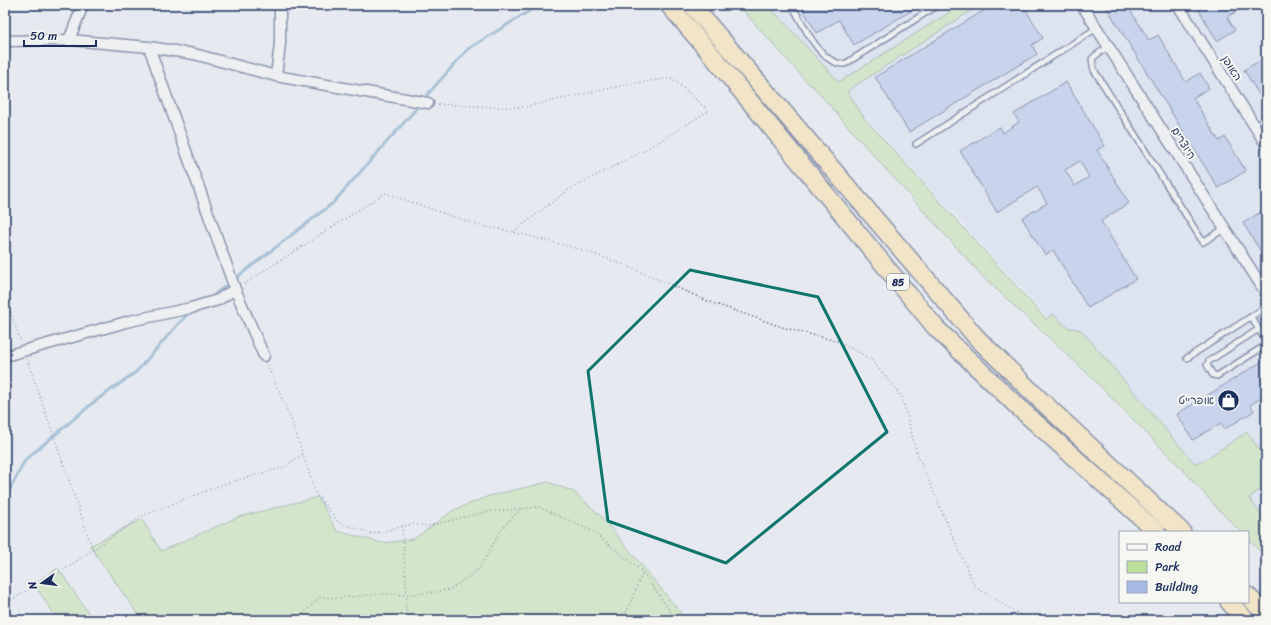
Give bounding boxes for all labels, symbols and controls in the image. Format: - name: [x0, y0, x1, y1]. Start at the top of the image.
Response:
- scale bar: [24, 22, 96, 48]
- text: 50 m: [30, 25, 57, 47]
- street label: האופן: [1216, 52, 1247, 85]
- street label: היוצרים: [1166, 123, 1201, 163]
- road number: 85: [887, 274, 909, 290]
- shop icon: אופרייט: [1216, 387, 1242, 413]
- place label: אופרייט: [1178, 391, 1214, 410]
- legend: [1119, 531, 1249, 603]
- text: Road: [1155, 536, 1182, 558]
- text: Park: [1155, 556, 1180, 578]
- north arrow: [22, 563, 62, 603]
- text: Building: [1155, 576, 1198, 598]
- text: N: [23, 579, 43, 592]

